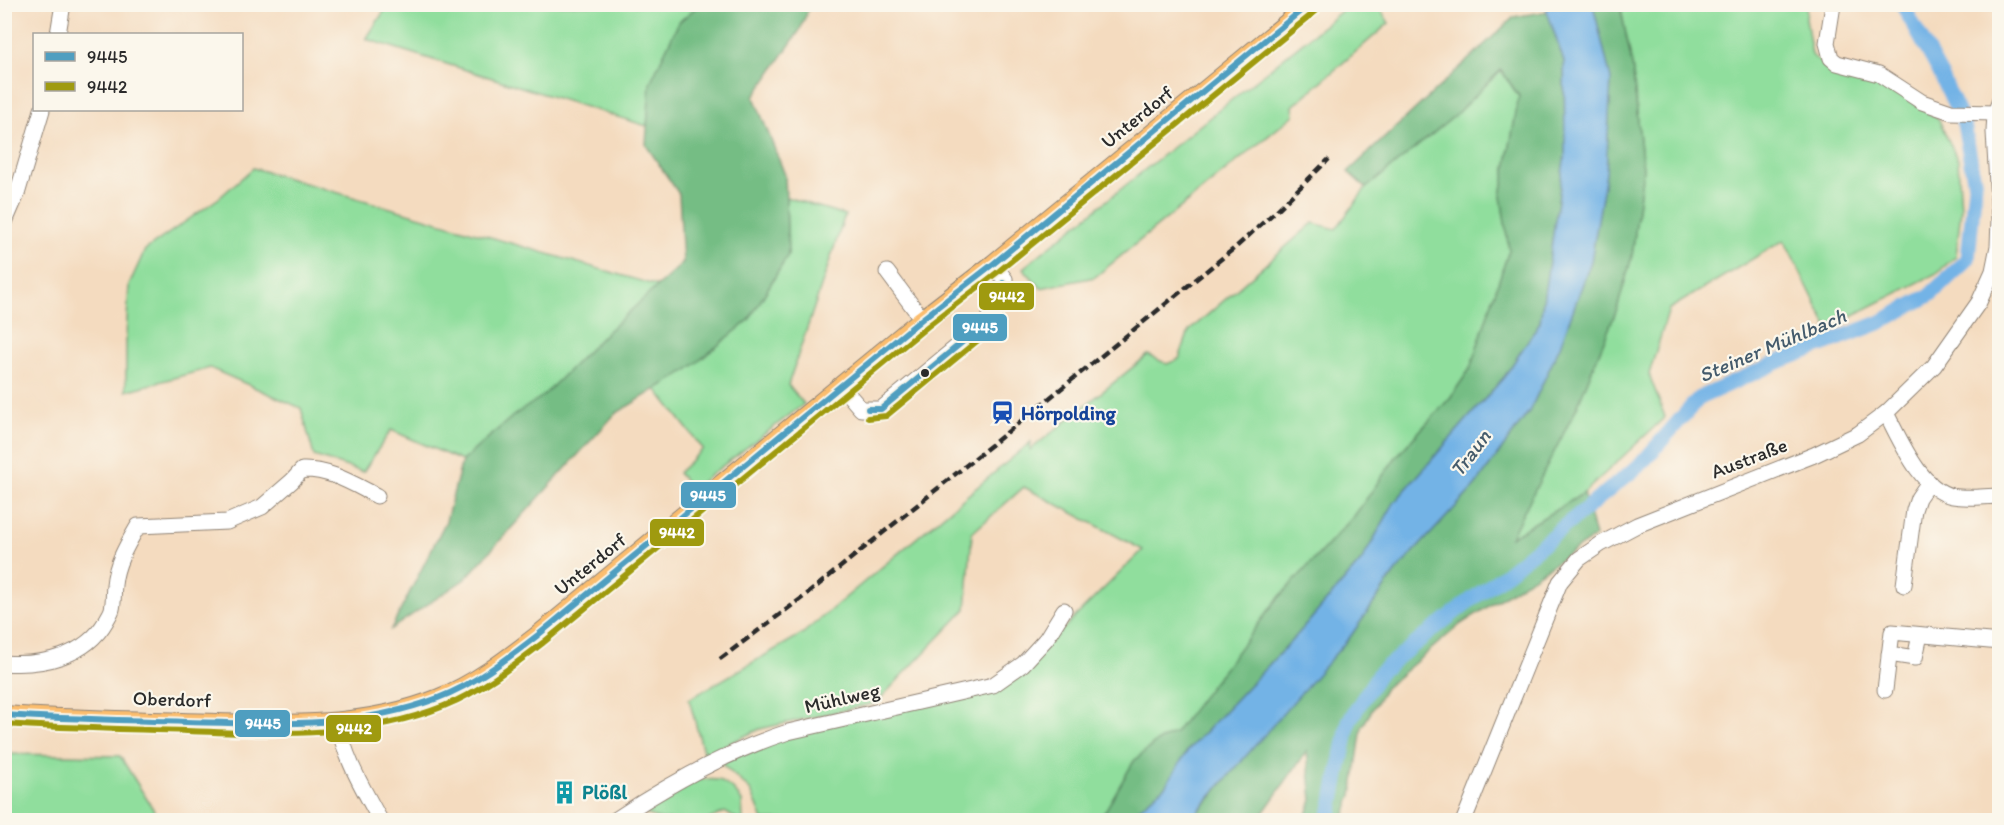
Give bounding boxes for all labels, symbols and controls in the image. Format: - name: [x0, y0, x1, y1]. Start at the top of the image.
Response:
- legend: [33, 33, 243, 111]
- text: 9445: [87, 46, 128, 68]
- text: 9442: [87, 76, 128, 98]
- street label: Unterdorf: [1096, 80, 1178, 153]
- line badge: 9442: [978, 282, 1035, 311]
- text: 9442: [989, 287, 1026, 306]
- water label: Steiner Mühlbach: [1695, 303, 1850, 387]
- line badge: 9445: [952, 313, 1008, 342]
- text: 9445: [962, 318, 999, 337]
- unlabelled marker: [919, 367, 931, 379]
- station icon: Hörpolding: [990, 400, 1016, 426]
- place label: Hörpolding: [1021, 401, 1117, 426]
- water label: Traun: [1444, 424, 1496, 481]
- street label: Austraße: [1707, 433, 1791, 483]
- line badge: 9445: [680, 481, 737, 509]
- text: 9445: [690, 486, 727, 505]
- line badge: 9442: [649, 518, 705, 547]
- text: 9442: [659, 523, 696, 542]
- street label: Unterdorf: [549, 527, 631, 600]
- street label: Mühlweg: [802, 678, 883, 718]
- street label: Oberdorf: [132, 686, 212, 712]
- line badge: 9445: [234, 709, 291, 738]
- text: 9445: [245, 714, 282, 733]
- line badge: 9442: [325, 714, 382, 743]
- text: 9442: [336, 719, 373, 738]
- building icon: Plößl: [551, 779, 577, 805]
- place label: Plößl: [582, 780, 628, 804]

